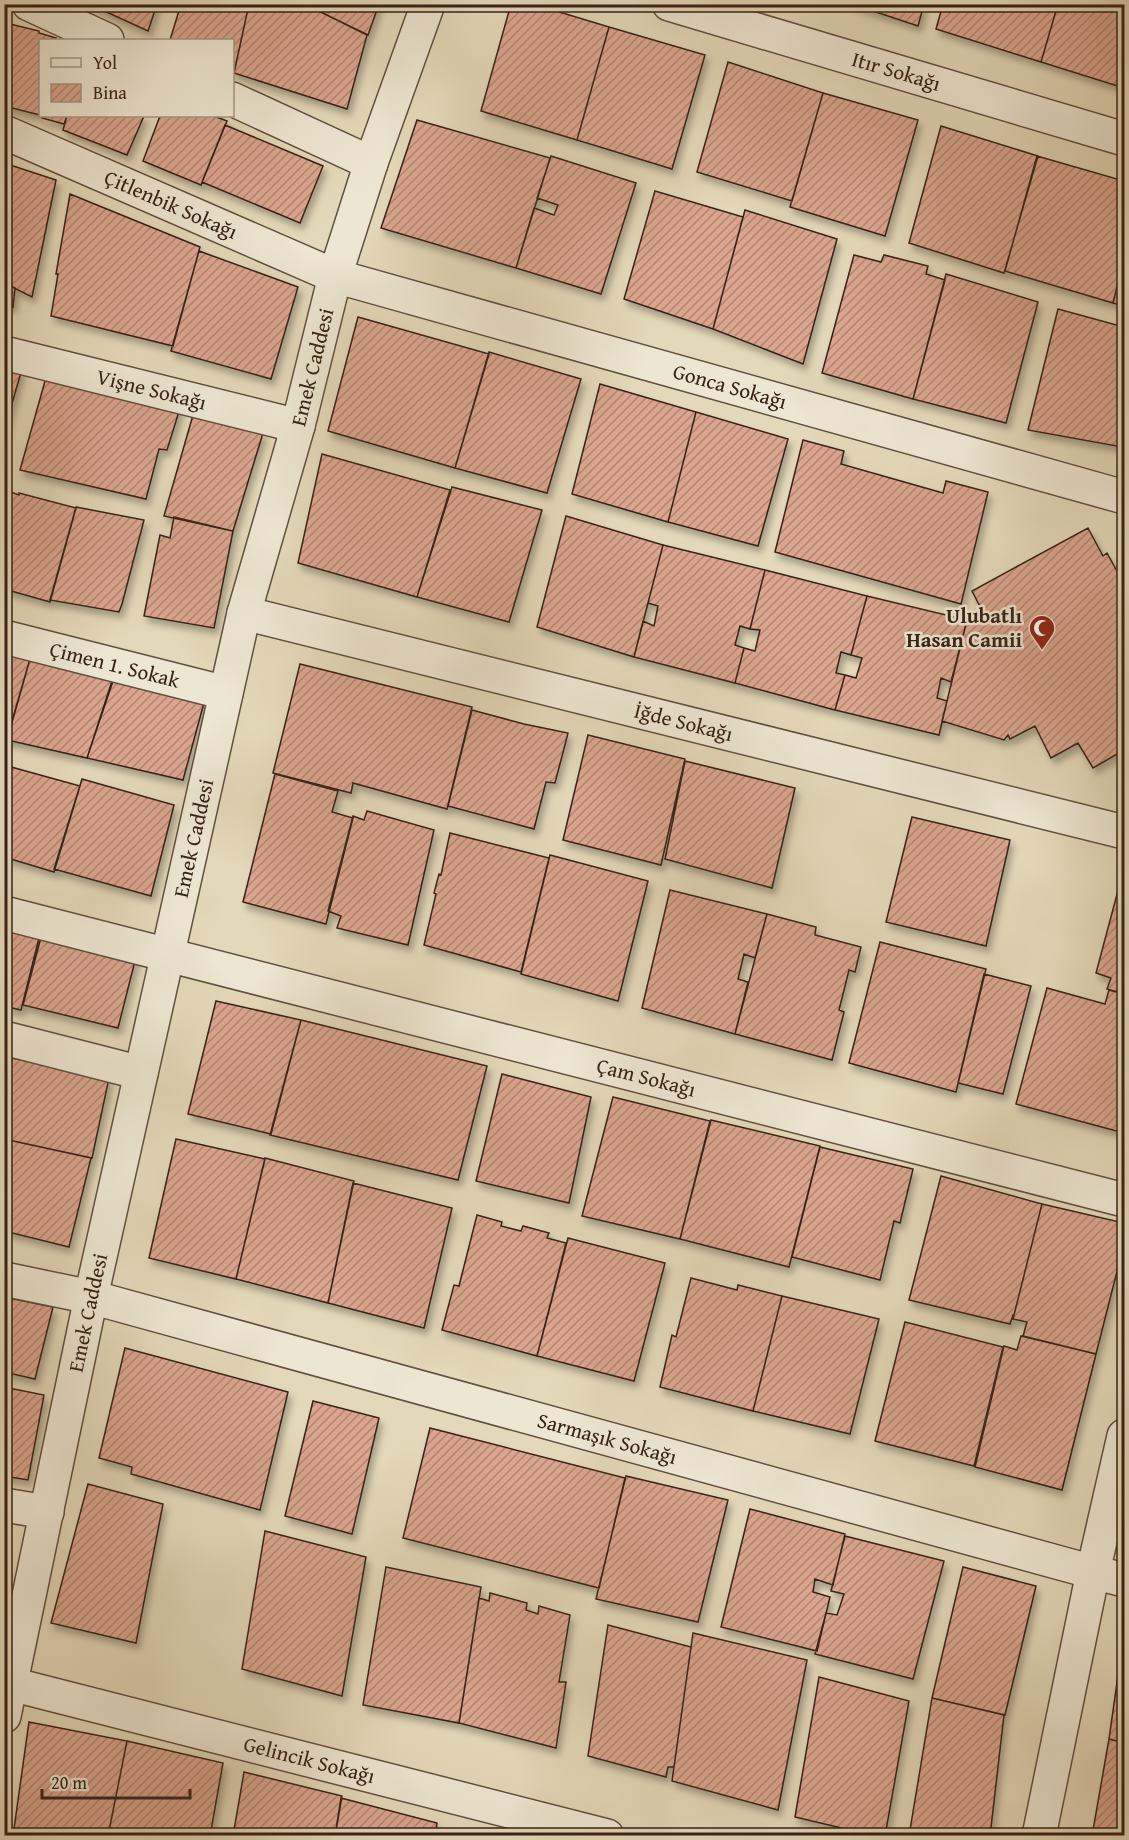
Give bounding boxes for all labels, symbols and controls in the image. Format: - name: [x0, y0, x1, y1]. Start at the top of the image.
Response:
- legend: [39, 39, 234, 117]
- street label: Itır Sokağı: [848, 43, 944, 99]
- text: Yol: [93, 49, 117, 76]
- text: Bina: [93, 79, 127, 106]
- street label: Çitlenbik Sokağı: [100, 162, 243, 247]
- street label: Emek Caddesi: [282, 305, 342, 429]
- street label: Gonca Sokağı: [670, 355, 790, 417]
- street label: Vişne Sokağı: [93, 361, 210, 418]
- place label: Ulubatlı Hasan Camii: [906, 600, 1022, 655]
- mosque icon: Ulubatlı Hasan Camii: [1027, 613, 1057, 651]
- street label: Çimen 1. Sokak: [46, 633, 183, 696]
- street label: İğde Sokağı: [631, 695, 736, 749]
- street label: Emek Caddesi: [165, 776, 221, 901]
- street label: Çam Sokağı: [594, 1050, 699, 1105]
- street label: Emek Caddesi: [60, 1250, 115, 1375]
- street label: Sarmaşık Sokağı: [534, 1404, 681, 1472]
- street label: Gelincik Sokağı: [241, 1728, 379, 1791]
- scale bar: [42, 1762, 190, 1800]
- text: 20 m: [51, 1769, 87, 1796]

